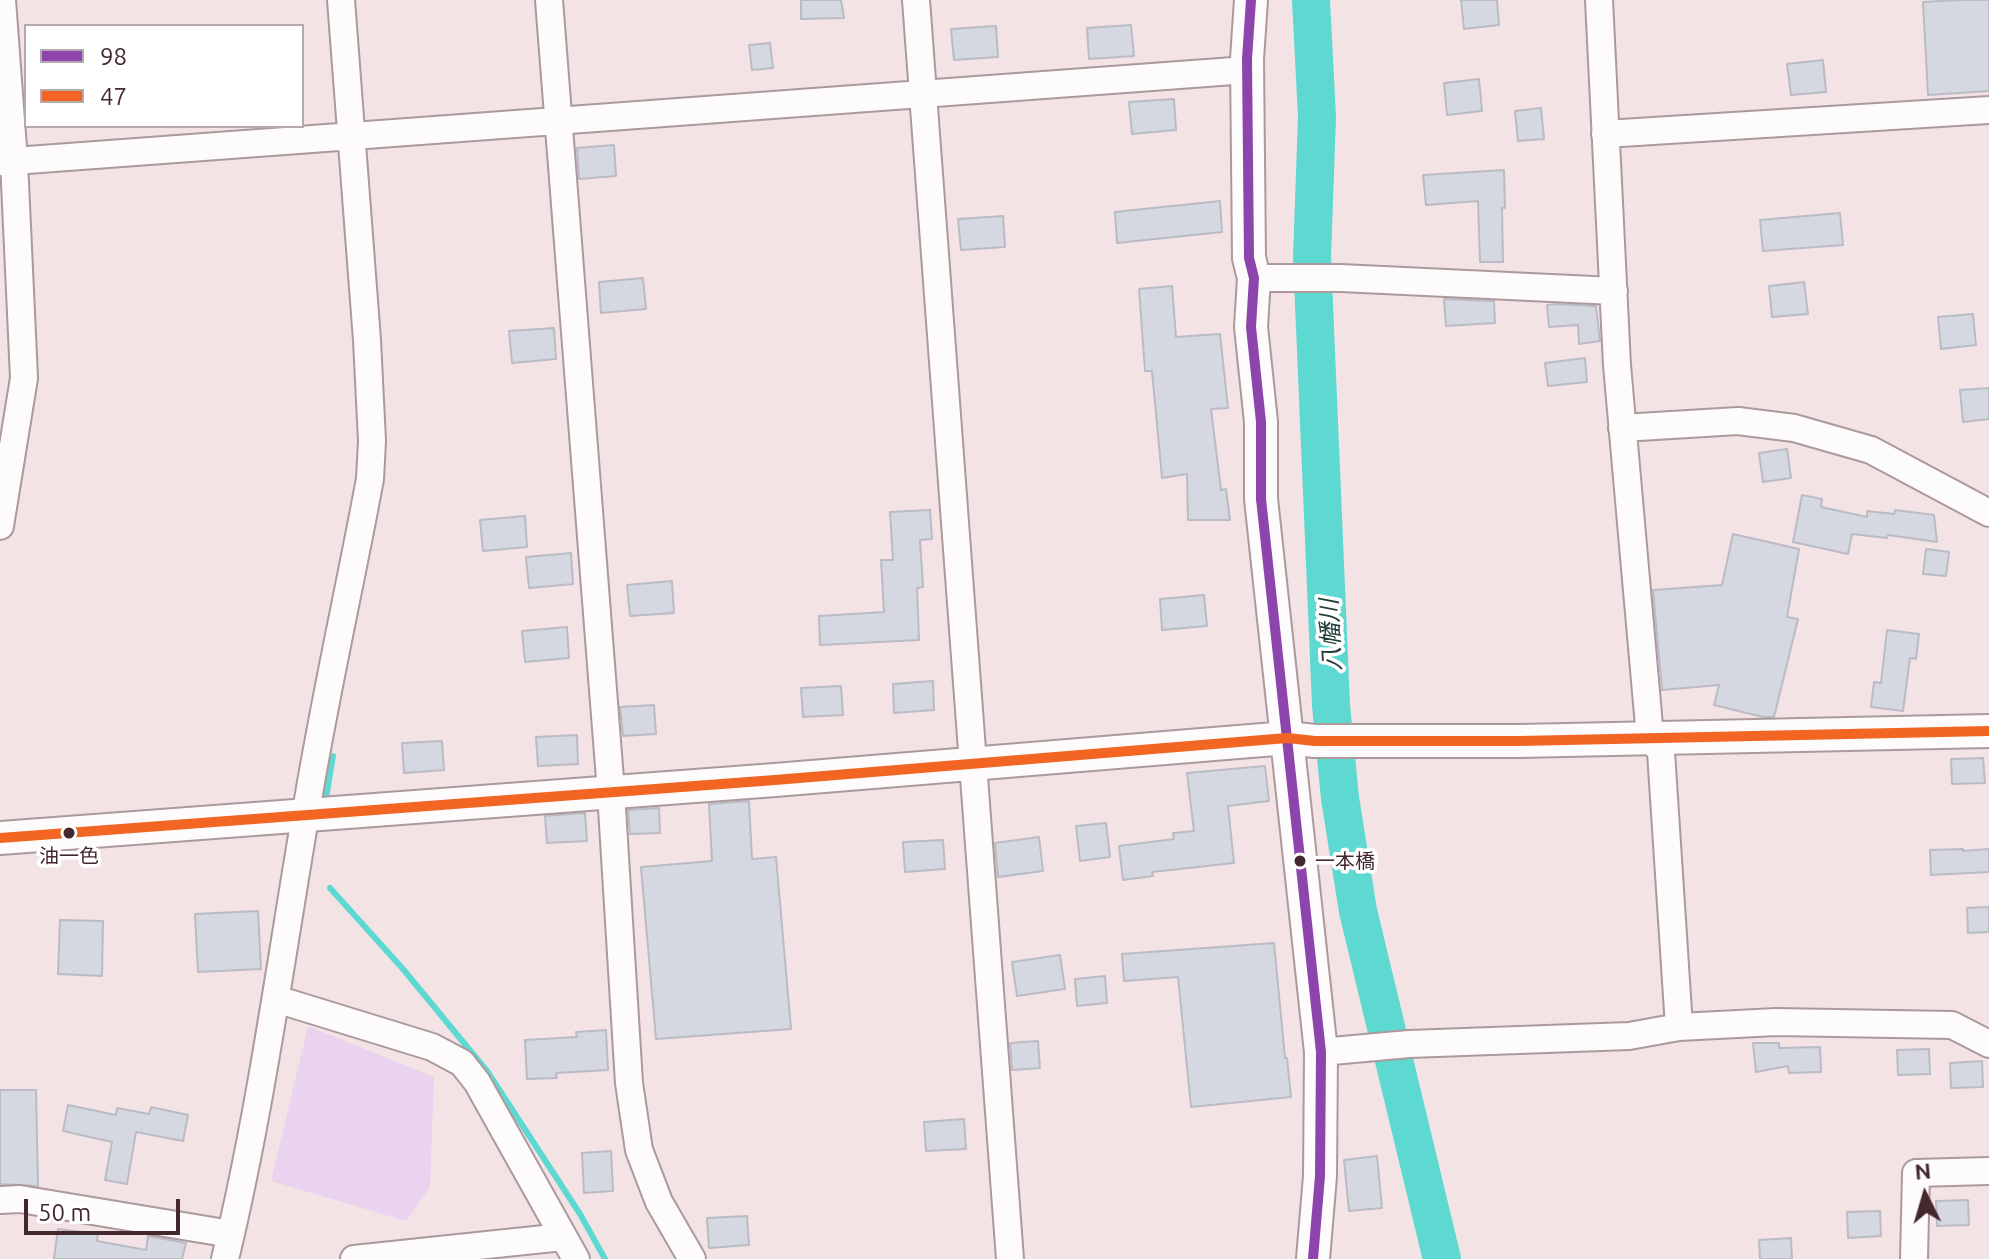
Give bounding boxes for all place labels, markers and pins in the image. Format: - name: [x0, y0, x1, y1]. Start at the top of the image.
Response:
- marker: 油一色: [61, 825, 77, 841]
- place label: 油一色: [39, 844, 99, 868]
- place label: 一本橋: [1315, 849, 1375, 873]
- marker: 一本橋: [1292, 853, 1308, 869]

